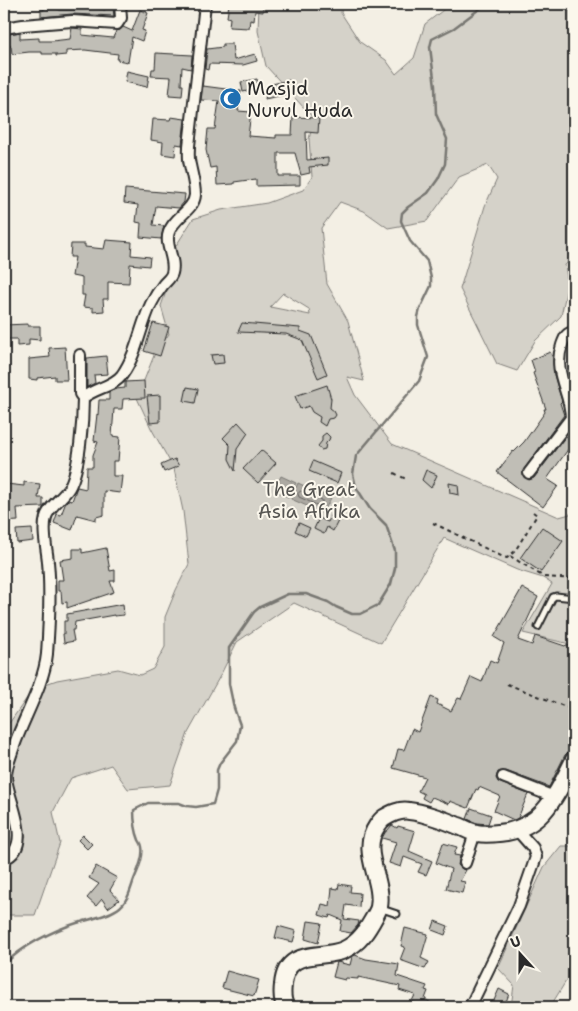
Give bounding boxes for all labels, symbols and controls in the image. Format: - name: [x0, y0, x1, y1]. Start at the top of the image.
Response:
- place label: Masjid Nurul Huda: [247, 76, 353, 123]
- mosque icon: Masjid Nurul Huda: [219, 87, 243, 111]
- park label: The Great Asia Afrika: [258, 477, 360, 524]
- north arrow: [496, 928, 546, 978]
- text: U: [508, 932, 523, 952]

